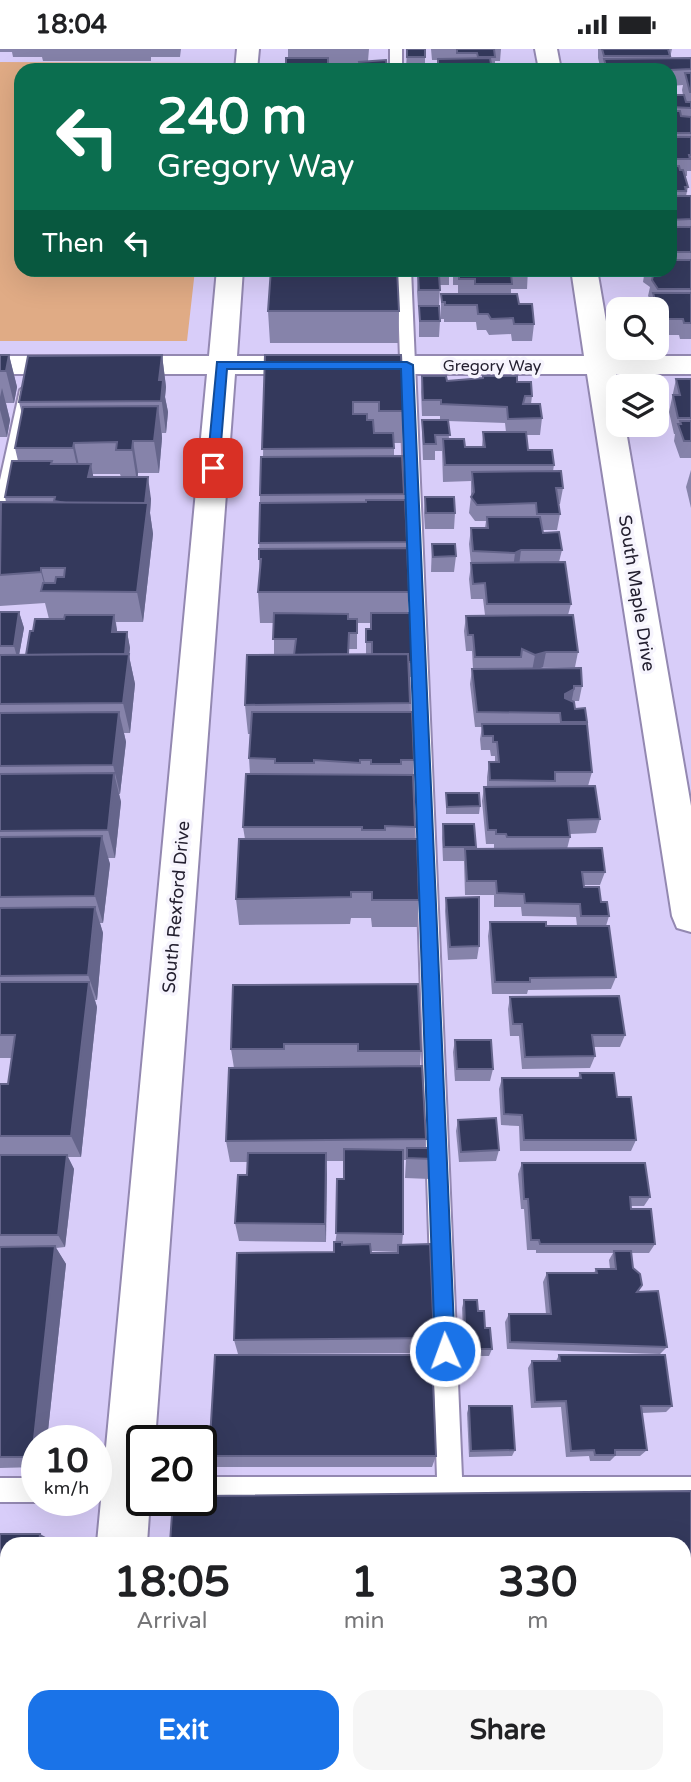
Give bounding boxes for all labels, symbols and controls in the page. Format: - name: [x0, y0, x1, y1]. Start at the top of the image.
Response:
- text: 18:04: [35, 9, 107, 40]
- text: 240 m: [157, 88, 307, 147]
- icon: left: [42, 91, 133, 182]
- text: Gregory Way: [157, 148, 354, 186]
- icon: left: [118, 224, 156, 262]
- text: Then: [42, 228, 104, 259]
- map controls: [606, 297, 669, 437]
- button: search: [606, 297, 669, 360]
- street label: Gregory Way: [443, 356, 542, 376]
- button: layers: [606, 374, 669, 437]
- pin: [183, 438, 243, 498]
- icon: arrive: [194, 449, 232, 487]
- street label: South Maple Drive: [614, 513, 660, 673]
- street label: South Rexford Drive: [158, 820, 194, 994]
- position arrow: [408, 1314, 482, 1388]
- speed limit sign: 20: [126, 1425, 217, 1516]
- text: 10: [45, 1440, 88, 1482]
- text: km/h: [44, 1477, 89, 1499]
- text: 18:05: [114, 1557, 230, 1608]
- text: 1: [351, 1557, 377, 1608]
- text: 330: [498, 1557, 577, 1608]
- text: Arrival: [136, 1607, 207, 1635]
- text: min: [344, 1607, 385, 1635]
- text: m: [527, 1607, 548, 1635]
- button: Exit: [28, 1690, 339, 1770]
- button: Share: [353, 1690, 663, 1770]

